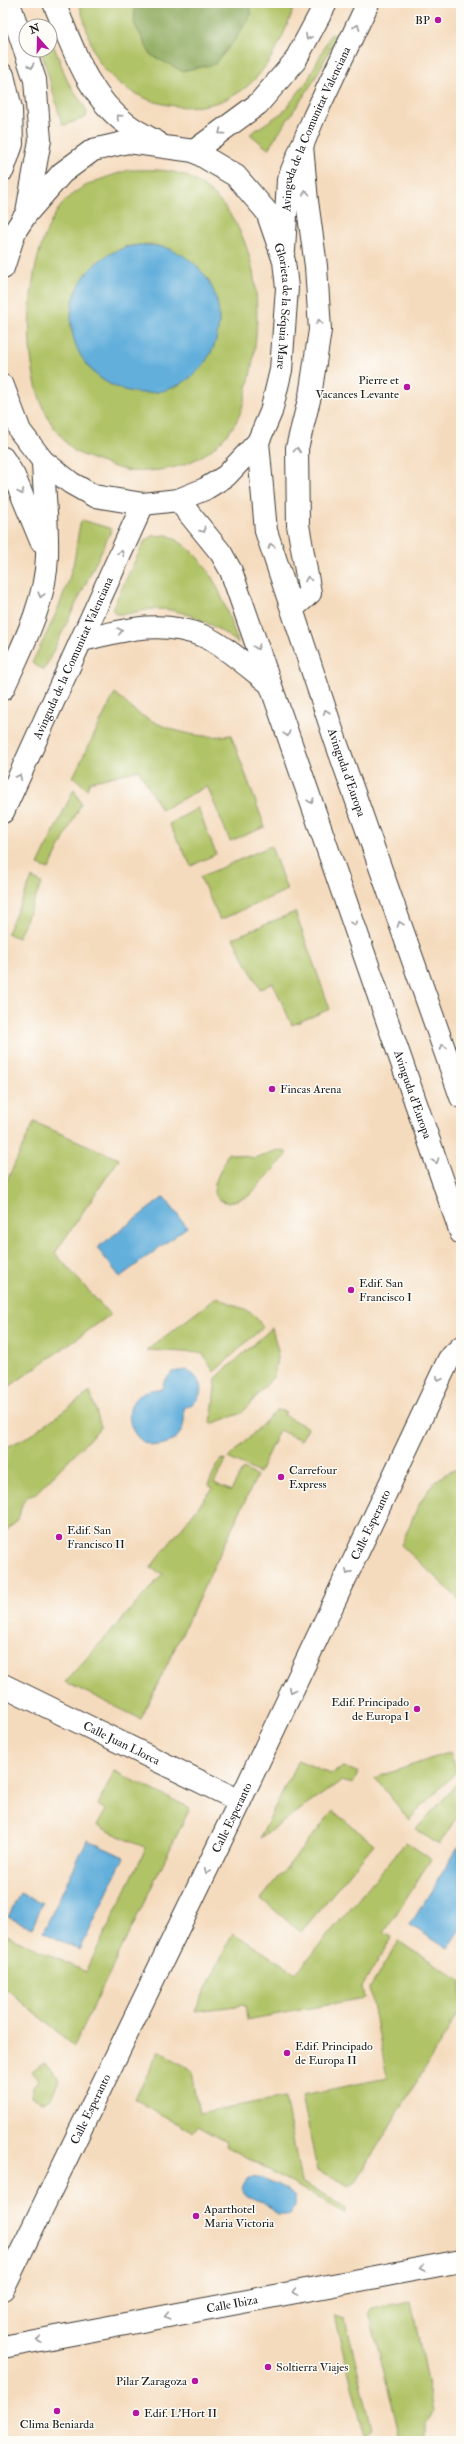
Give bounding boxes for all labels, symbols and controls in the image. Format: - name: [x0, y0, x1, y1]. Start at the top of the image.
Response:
- place label: BP: [415, 13, 430, 28]
- marker: BP: [433, 15, 443, 25]
- north arrow: [18, 18, 58, 58]
- text: N: [27, 21, 43, 37]
- one-way arrow: [352, 24, 360, 31]
- one-way arrow: [305, 33, 312, 41]
- street label: Avinguda de la Comunitat Valenciana: [279, 43, 355, 213]
- one-way arrow: [26, 63, 34, 70]
- one-way arrow: [116, 115, 124, 122]
- one-way arrow: [218, 127, 225, 135]
- one-way arrow: [302, 190, 311, 196]
- street label: Glorieta de la Séquia Mare: [270, 241, 294, 370]
- one-way arrow: [315, 319, 324, 325]
- place label: Pierre et Vacances Levante: [315, 373, 399, 402]
- marker: Pierre et Vacances Levante: [402, 382, 412, 392]
- one-way arrow: [293, 447, 302, 453]
- one-way arrow: [16, 488, 24, 496]
- one-way arrow: [199, 525, 206, 533]
- one-way arrow: [267, 542, 276, 549]
- one-way arrow: [116, 550, 124, 558]
- street label: Avinguda de la Comunitat Valenciana: [30, 574, 117, 743]
- one-way arrow: [304, 576, 313, 582]
- one-way arrow: [37, 592, 45, 598]
- one-way arrow: [117, 627, 124, 635]
- one-way arrow: [253, 643, 261, 650]
- one-way arrow: [322, 709, 331, 716]
- street label: Avinguda d'Europa: [324, 726, 369, 820]
- one-way arrow: [282, 731, 291, 738]
- one-way arrow: [14, 773, 22, 781]
- one-way arrow: [306, 797, 314, 804]
- one-way arrow: [349, 920, 357, 927]
- one-way arrow: [397, 921, 405, 928]
- one-way arrow: [440, 1043, 448, 1050]
- street label: Avinguda d'Europa: [390, 1047, 435, 1142]
- place label: Fincas Arena: [280, 1082, 342, 1097]
- marker: Fincas Arena: [267, 1084, 277, 1094]
- one-way arrow: [431, 1157, 440, 1164]
- place label: Edif. San Francisco I: [359, 1276, 412, 1305]
- marker: Edif. San Francisco I: [346, 1285, 356, 1295]
- one-way arrow: [437, 1375, 444, 1382]
- place label: Carrefour Express: [289, 1463, 337, 1492]
- marker: Carrefour Express: [276, 1472, 286, 1482]
- street label: Calle Esperanto: [348, 1487, 394, 1563]
- place label: Edif. San Francisco II: [67, 1523, 125, 1552]
- marker: Edif. San Francisco II: [54, 1532, 64, 1542]
- one-way arrow: [345, 1568, 353, 1576]
- one-way arrow: [289, 1686, 297, 1693]
- place label: Edif. Principado de Europa I: [331, 1695, 409, 1724]
- marker: Edif. Principado de Europa I: [412, 1704, 422, 1714]
- street label: Calle Juan Llorca: [81, 1718, 163, 1769]
- street label: Calle Esperanto: [209, 1780, 256, 1856]
- one-way arrow: [204, 1866, 211, 1874]
- place label: Edif. Principado de Europa II: [295, 2039, 373, 2068]
- marker: Edif. Principado de Europa II: [282, 2048, 292, 2058]
- street label: Calle Esperanto: [67, 2071, 114, 2147]
- place label: Aparthotel Maria Victoria: [203, 2202, 275, 2231]
- marker: Aparthotel Maria Victoria: [191, 2211, 201, 2221]
- one-way arrow: [420, 2263, 426, 2272]
- one-way arrow: [292, 2287, 298, 2296]
- street label: Calle Ibiza: [205, 2292, 260, 2317]
- one-way arrow: [164, 2311, 170, 2320]
- one-way arrow: [36, 2335, 43, 2344]
- place label: Soltierra Viajes: [276, 2360, 348, 2375]
- marker: Soltierra Viajes: [263, 2362, 273, 2372]
- place label: Pilar Zaragoza: [116, 2374, 188, 2389]
- marker: Pilar Zaragoza: [190, 2376, 200, 2386]
- marker: Clima Beniarda: [52, 2406, 62, 2416]
- place label: Edif. L'Hort II: [144, 2406, 217, 2421]
- marker: Edif. L'Hort II: [131, 2408, 141, 2418]
- place label: Clima Beniarda: [20, 2417, 95, 2432]

